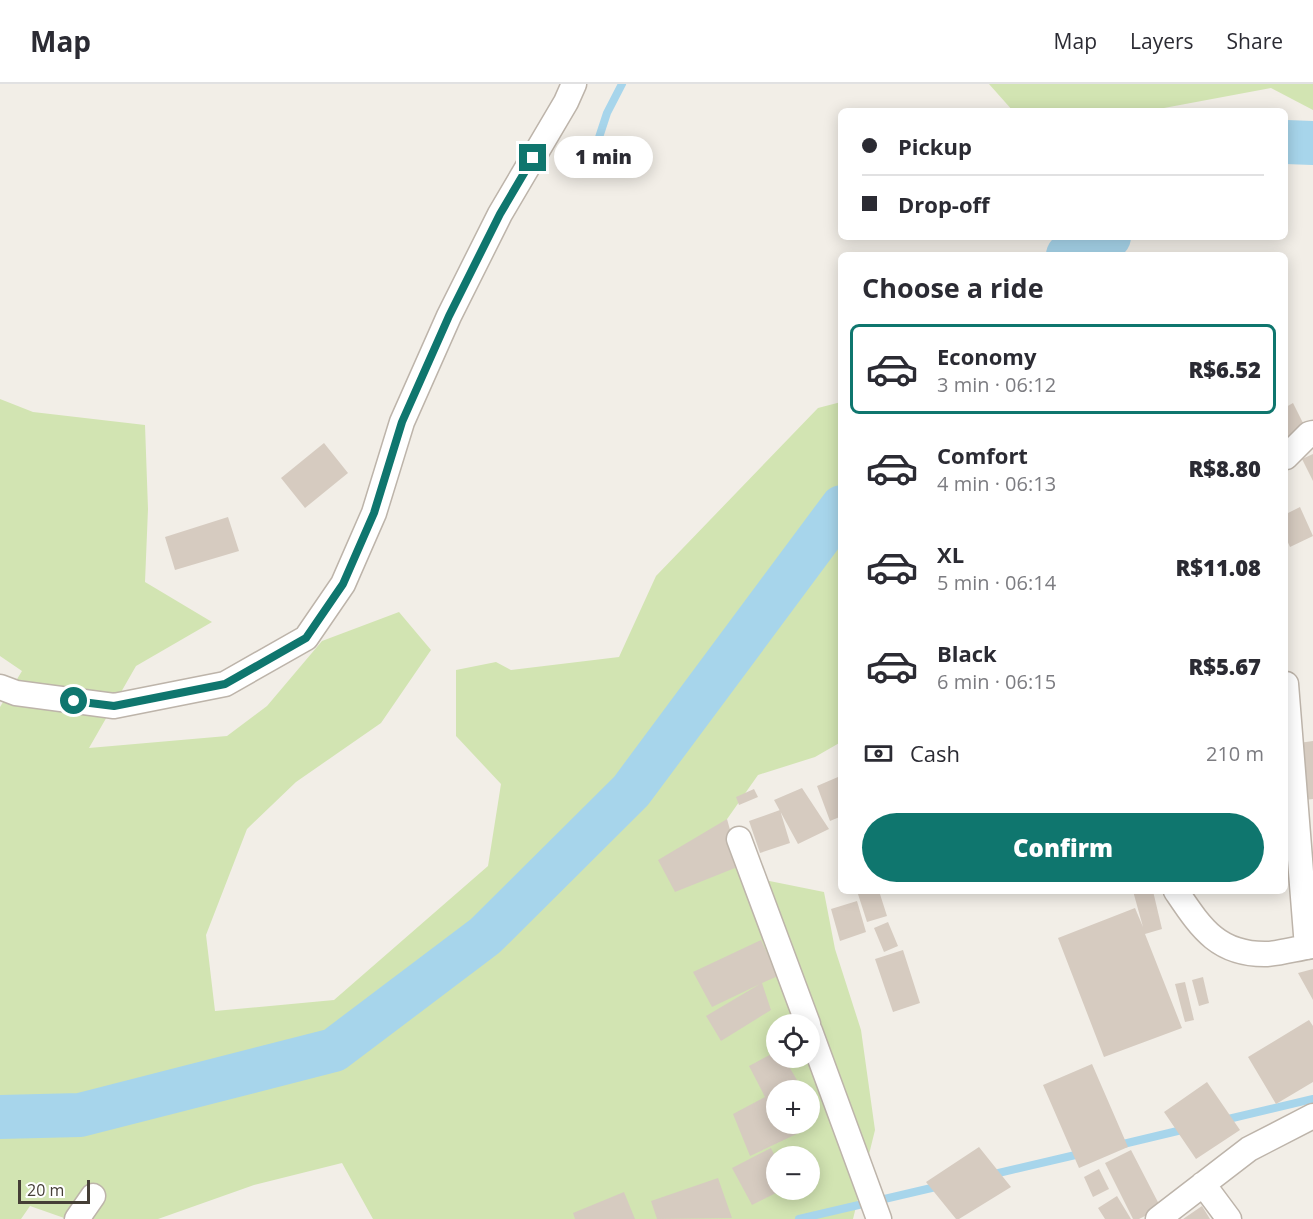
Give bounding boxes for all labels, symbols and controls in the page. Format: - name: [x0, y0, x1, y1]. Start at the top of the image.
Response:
- text: Map: [30, 22, 91, 60]
- text: Map: [1054, 27, 1097, 55]
- text: Layers: [1130, 27, 1194, 55]
- text: Share: [1227, 27, 1283, 55]
- text: Pickup: [898, 131, 972, 161]
- callout: 1 min: [554, 137, 653, 179]
- text: 1 min: [575, 143, 632, 170]
- route end: [519, 144, 546, 171]
- text: Drop-off: [898, 189, 990, 219]
- text: Choose a ride: [862, 269, 1044, 306]
- text: Economy: [937, 341, 1036, 371]
- icon: car: [865, 342, 919, 396]
- text: R$6.52: [1188, 354, 1261, 384]
- text: 3 min · 06:12: [937, 371, 1056, 398]
- text: Comfort: [937, 440, 1028, 470]
- icon: car: [865, 441, 919, 495]
- text: R$8.80: [1188, 453, 1261, 483]
- text: 4 min · 06:13: [937, 470, 1056, 497]
- text: XL: [937, 539, 964, 569]
- icon: car: [865, 540, 919, 594]
- text: R$11.08: [1175, 552, 1261, 582]
- text: 5 min · 06:14: [937, 569, 1056, 596]
- text: Black: [937, 638, 997, 668]
- icon: car: [865, 639, 919, 693]
- text: R$5.67: [1188, 651, 1261, 681]
- text: 6 min · 06:15: [937, 668, 1056, 695]
- route start: [60, 687, 87, 714]
- icon: cash: [862, 737, 895, 770]
- text: Cash: [910, 738, 960, 768]
- text: 210 m: [1206, 740, 1264, 767]
- button: Confirm: [862, 813, 1264, 882]
- map controls: [766, 1014, 820, 1200]
- button: locate: [766, 1014, 820, 1068]
- button: +: [766, 1080, 820, 1134]
- button: −: [766, 1146, 820, 1200]
- scale bar: [18, 1177, 90, 1204]
- text: 20 m: [27, 1179, 64, 1201]

